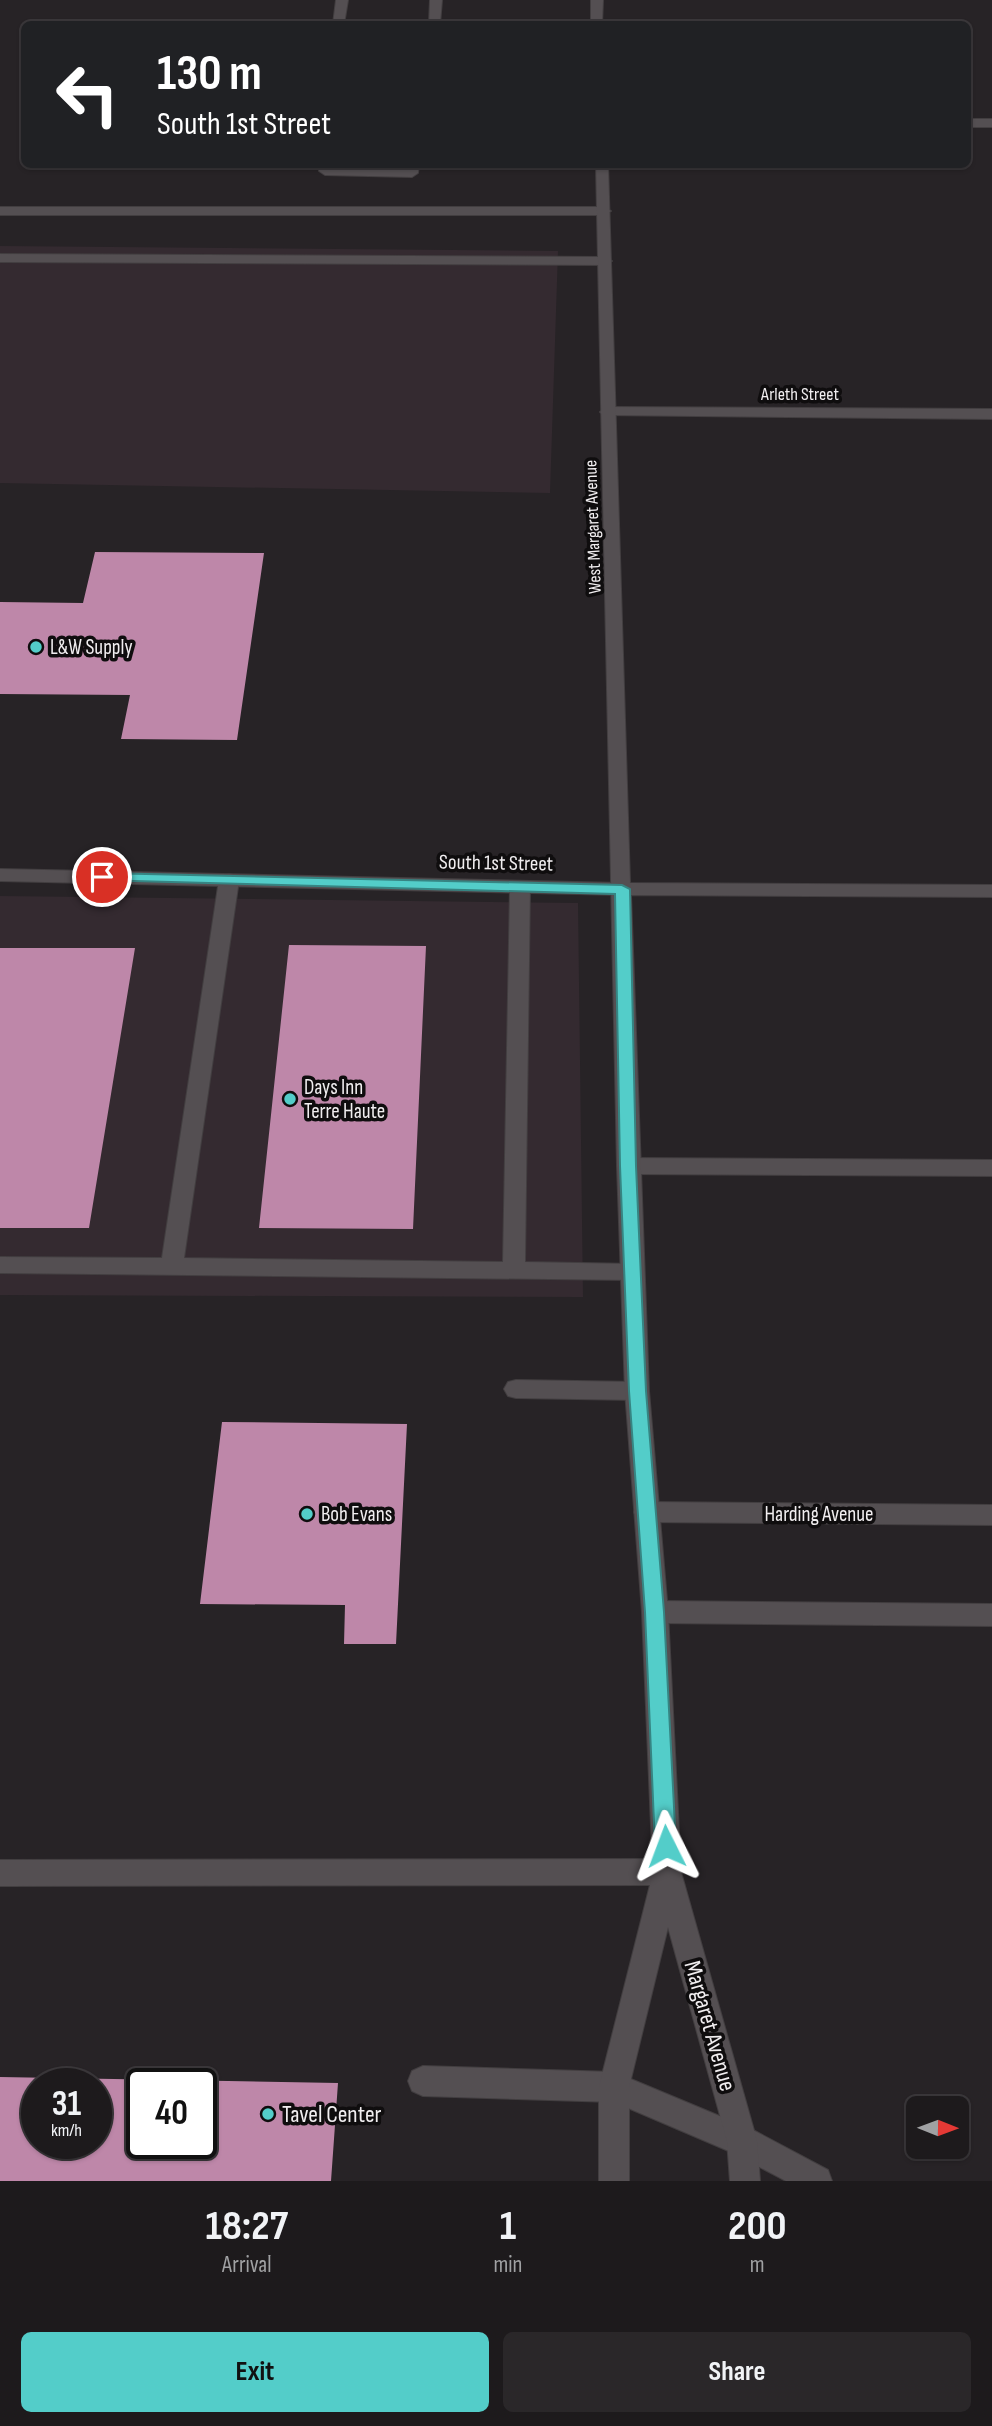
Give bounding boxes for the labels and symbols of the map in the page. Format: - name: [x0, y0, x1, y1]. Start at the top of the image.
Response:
- street label: Arleth Street: [760, 384, 839, 405]
- street label: West Margaret Avenue: [580, 460, 606, 594]
- place label: L&W Supply: [50, 635, 133, 660]
- marker: L&W Supply: [28, 639, 44, 655]
- pin: [72, 847, 132, 907]
- street label: South 1st Street: [439, 850, 553, 876]
- place label: Days Inn Terre Haute: [304, 1075, 385, 1124]
- marker: Days Inn Terre Haute: [282, 1091, 298, 1107]
- place label: Bob Evans: [321, 1502, 392, 1527]
- street label: Harding Avenue: [764, 1502, 874, 1527]
- marker: Bob Evans: [299, 1506, 315, 1522]
- position arrow: [629, 1809, 703, 1883]
- street label: Margaret Avenue: [678, 1958, 742, 2094]
- speed limit sign: 40: [126, 2068, 217, 2159]
- north arrow: [906, 2096, 970, 2160]
- place label: Tavel Center: [282, 2100, 382, 2129]
- marker: Tavel Center: [260, 2106, 276, 2122]

